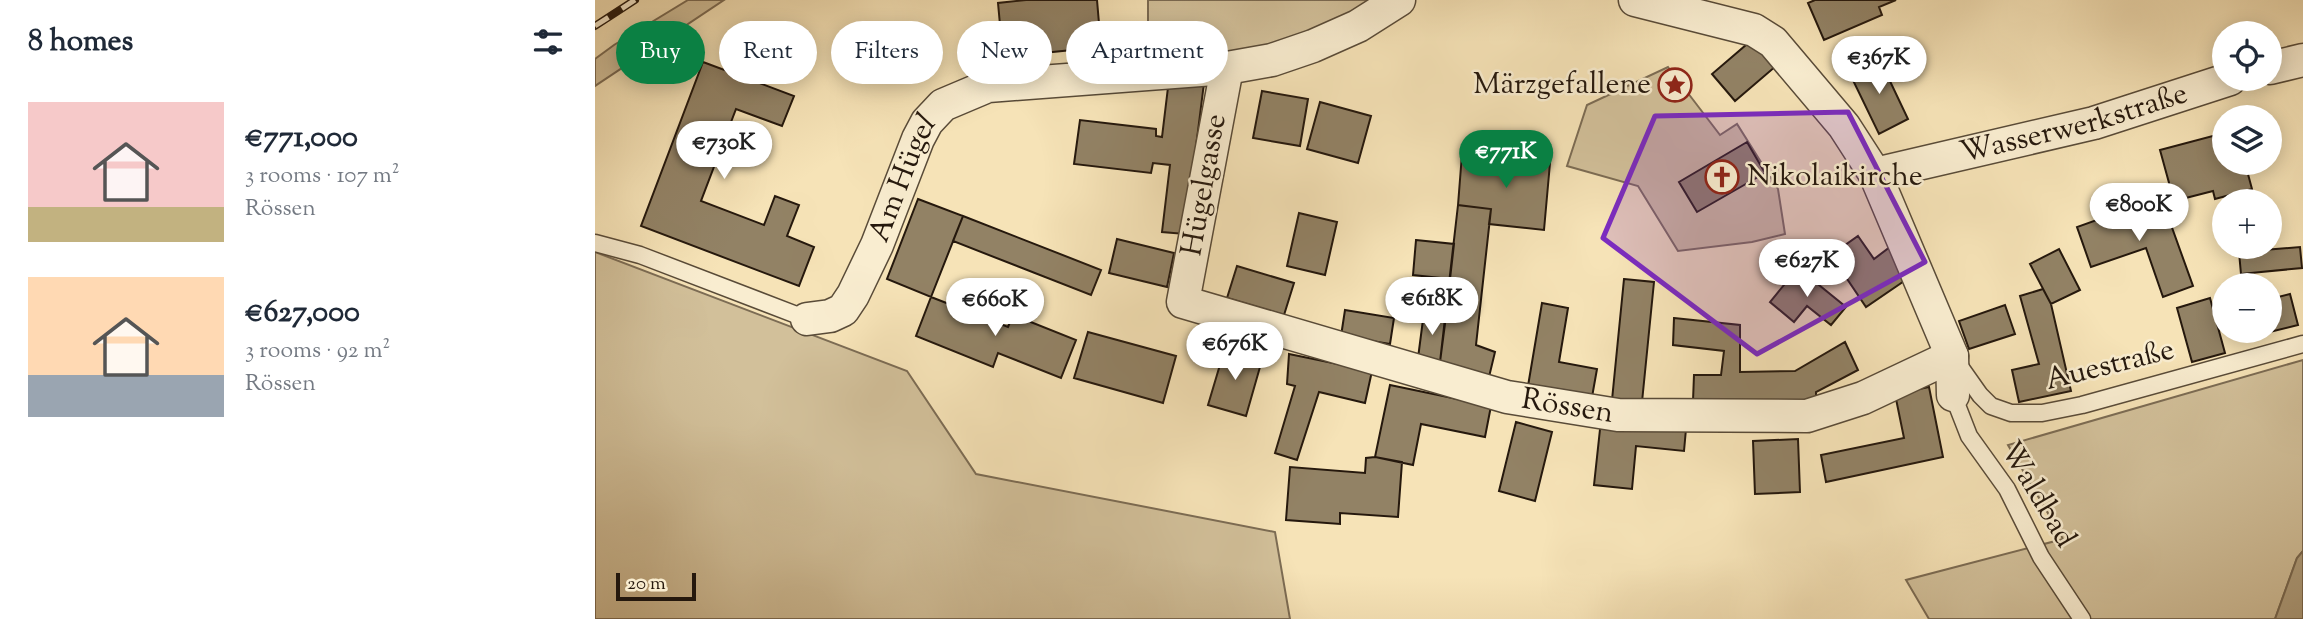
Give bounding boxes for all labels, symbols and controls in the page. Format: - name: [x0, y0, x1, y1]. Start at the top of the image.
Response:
- text: 8 homes: [28, 21, 133, 64]
- chip: Buy: [616, 21, 705, 84]
- chip: Rent: [719, 21, 817, 84]
- chip: Filters: [831, 21, 943, 84]
- chip: New: [957, 21, 1052, 84]
- chip: Apartment: [1066, 21, 1228, 84]
- map controls: [2212, 21, 2282, 343]
- button: locate: [2212, 21, 2282, 91]
- icon: filters: [529, 23, 567, 61]
- pin: €367K: [1830, 36, 1928, 96]
- text: €367K: [1848, 42, 1910, 75]
- place label: Märzgefallene: [1473, 64, 1651, 107]
- place icon: Märzgefallene: [1656, 66, 1694, 104]
- street label: Wasserwerkstraße: [1956, 73, 2193, 175]
- street label: Am Hügel: [859, 104, 946, 249]
- button: layers: [2212, 105, 2282, 175]
- street label: Hügelgasse: [1171, 111, 1239, 259]
- text: €771,000: [245, 117, 358, 160]
- pin: €730K: [675, 122, 773, 181]
- text: €730K: [692, 127, 756, 160]
- icon: home: [84, 130, 168, 214]
- pin: €771K: [1457, 130, 1555, 190]
- text: €771K: [1475, 136, 1537, 169]
- place label: Nikolaikirche: [1747, 156, 1923, 199]
- church icon: Nikolaikirche: [1703, 158, 1741, 196]
- text: 3 rooms · 107 m²: [245, 160, 400, 193]
- pin: €800K: [2090, 184, 2188, 243]
- text: €800K: [2106, 189, 2172, 222]
- button: +: [2212, 189, 2282, 259]
- text: Rössen: [245, 193, 316, 226]
- pin: €627K: [1758, 240, 1856, 299]
- text: €627K: [1775, 245, 1839, 278]
- button: −: [2212, 273, 2282, 343]
- pin: €660K: [946, 278, 1044, 338]
- pin: €618K: [1383, 278, 1481, 337]
- text: €618K: [1401, 283, 1463, 316]
- text: €660K: [962, 284, 1028, 317]
- text: €627,000: [245, 292, 360, 335]
- icon: home: [84, 305, 168, 389]
- pin: €676K: [1186, 322, 1284, 382]
- text: €676K: [1202, 328, 1268, 361]
- street label: Auestraße: [2041, 329, 2179, 403]
- text: 3 rooms · 92 m²: [245, 335, 390, 368]
- text: Rössen: [245, 368, 316, 401]
- street label: Rössen: [1518, 378, 1617, 435]
- street label: Waldbad: [1988, 434, 2086, 556]
- scale bar: [616, 570, 697, 602]
- text: 20 m: [627, 571, 666, 598]

